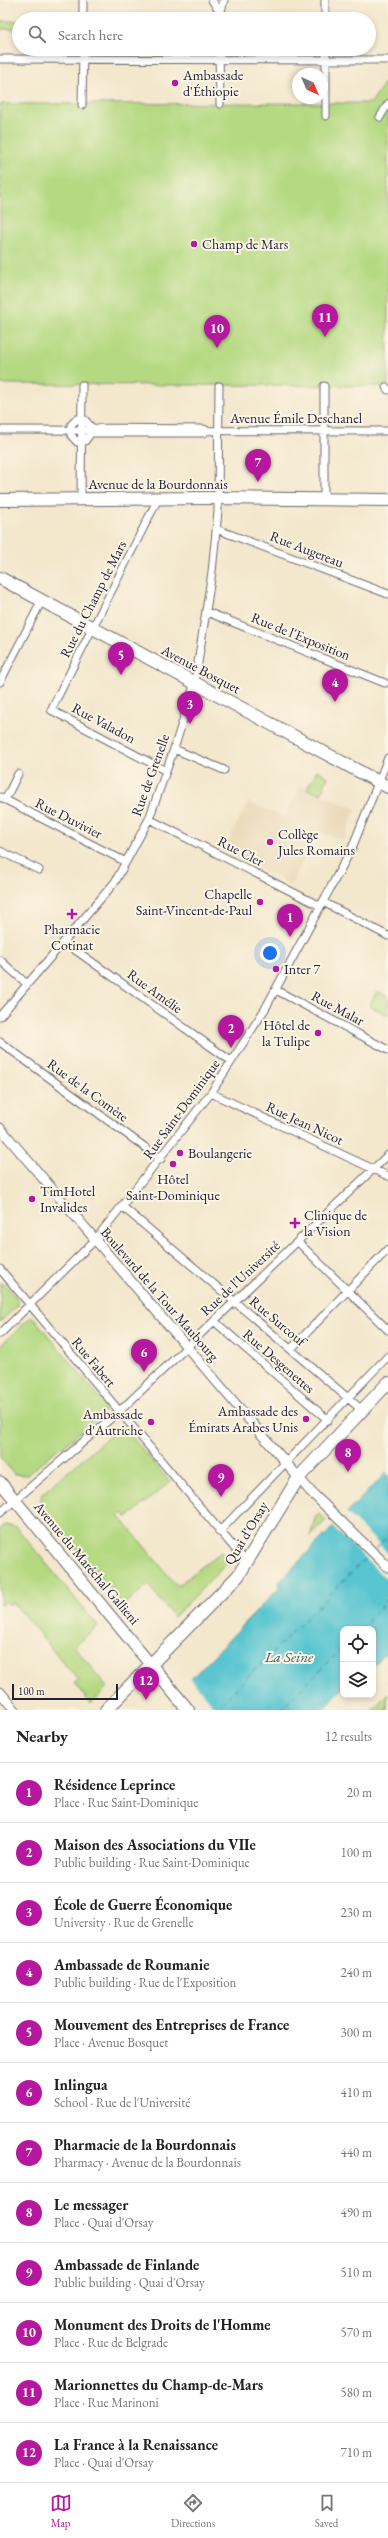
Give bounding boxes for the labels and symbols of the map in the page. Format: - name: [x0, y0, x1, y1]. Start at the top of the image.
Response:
- place label: Ambassade d'Éthiopie: [182, 66, 244, 100]
- north arrow: [292, 68, 328, 104]
- marker: Ambassade d'Éthiopie: [170, 78, 180, 88]
- place label: Champ de Mars: [202, 235, 289, 253]
- marker: Champ de Mars: [189, 239, 199, 249]
- pin: 11: [312, 304, 338, 337]
- pin: 10: [204, 315, 230, 348]
- street label: Avenue Émile Deschanel: [229, 409, 363, 427]
- pin: 7: [245, 449, 271, 482]
- street label: Avenue de la Bourdonnais: [87, 475, 228, 493]
- street label: Rue Augereau: [268, 527, 347, 571]
- street label: Rue du Champ de Mars: [56, 537, 131, 661]
- street label: Rue de l'Exposition: [249, 608, 354, 664]
- street label: Avenue Bosquet: [157, 640, 244, 698]
- pin: 5: [108, 642, 134, 675]
- pin: 4: [322, 669, 348, 702]
- pin: 3: [177, 691, 203, 724]
- street label: Rue Valadon: [69, 699, 139, 748]
- street label: Rue de Grenelle: [127, 731, 173, 819]
- street label: Rue Duvivier: [32, 793, 106, 843]
- place label: Collège Jules Romains: [277, 825, 355, 859]
- street label: Rue Cler: [215, 832, 267, 870]
- marker: Collège Jules Romains: [265, 837, 275, 847]
- place label: Chapelle Saint-Vincent-de-Paul: [136, 885, 253, 919]
- marker: Chapelle Saint-Vincent-de-Paul: [255, 897, 265, 907]
- pin: 1: [277, 904, 303, 937]
- marker: Pharmacie Cotinat: [67, 909, 77, 919]
- place label: Pharmacie Cotinat: [44, 920, 101, 954]
- your location: [260, 943, 280, 963]
- place label: Inter 7: [284, 960, 320, 978]
- marker: Inter 7: [271, 964, 281, 974]
- street label: Rue Amélie: [124, 965, 187, 1017]
- street label: Rue Malar: [309, 987, 368, 1030]
- pin: 2: [218, 1015, 244, 1048]
- place label: Hôtel de la Tulipe: [262, 1016, 311, 1050]
- marker: Hôtel de la Tulipe: [313, 1028, 323, 1038]
- street label: Rue de la Comète: [44, 1055, 132, 1126]
- street label: Rue Saint-Dominique: [139, 1055, 224, 1163]
- street label: Rue Jean Nicot: [264, 1097, 347, 1149]
- place label: Boulangerie: [188, 1144, 253, 1162]
- marker: Boulangerie: [175, 1148, 185, 1158]
- marker: Hôtel Saint-Dominique: [168, 1159, 178, 1169]
- place label: Hôtel Saint-Dominique: [126, 1170, 220, 1204]
- place label: TimHotel Invalides: [40, 1182, 96, 1216]
- marker: TimHotel Invalides: [27, 1194, 37, 1204]
- place label: Clinique de la Vision: [304, 1206, 368, 1240]
- marker: Clinique de la Vision: [289, 1217, 301, 1229]
- street label: Boulevard de la Tour Maubourg: [97, 1223, 224, 1365]
- street label: Rue de l'Université: [197, 1236, 284, 1319]
- street label: Rue Surcouf: [246, 1292, 311, 1351]
- street label: Rue Desgenettes: [239, 1325, 319, 1397]
- street label: Rue Fabert: [68, 1333, 120, 1391]
- pin: 6: [131, 1339, 157, 1372]
- place label: Ambassade des Émirats Arabes Unis: [188, 1402, 298, 1436]
- place label: Ambassade d'Autriche: [82, 1405, 144, 1439]
- marker: Ambassade des Émirats Arabes Unis: [301, 1414, 311, 1424]
- marker: Ambassade d'Autriche: [146, 1417, 156, 1427]
- pin: 8: [335, 1439, 361, 1472]
- pin: 9: [208, 1464, 234, 1497]
- street label: Avenue du Maréchal Gallieni: [30, 1497, 144, 1629]
- street label: Quai d'Orsay: [220, 1497, 273, 1568]
- water label: La Seine: [264, 1647, 314, 1666]
- pin: 12: [133, 1667, 159, 1700]
- scale bar: [12, 1682, 118, 1701]

